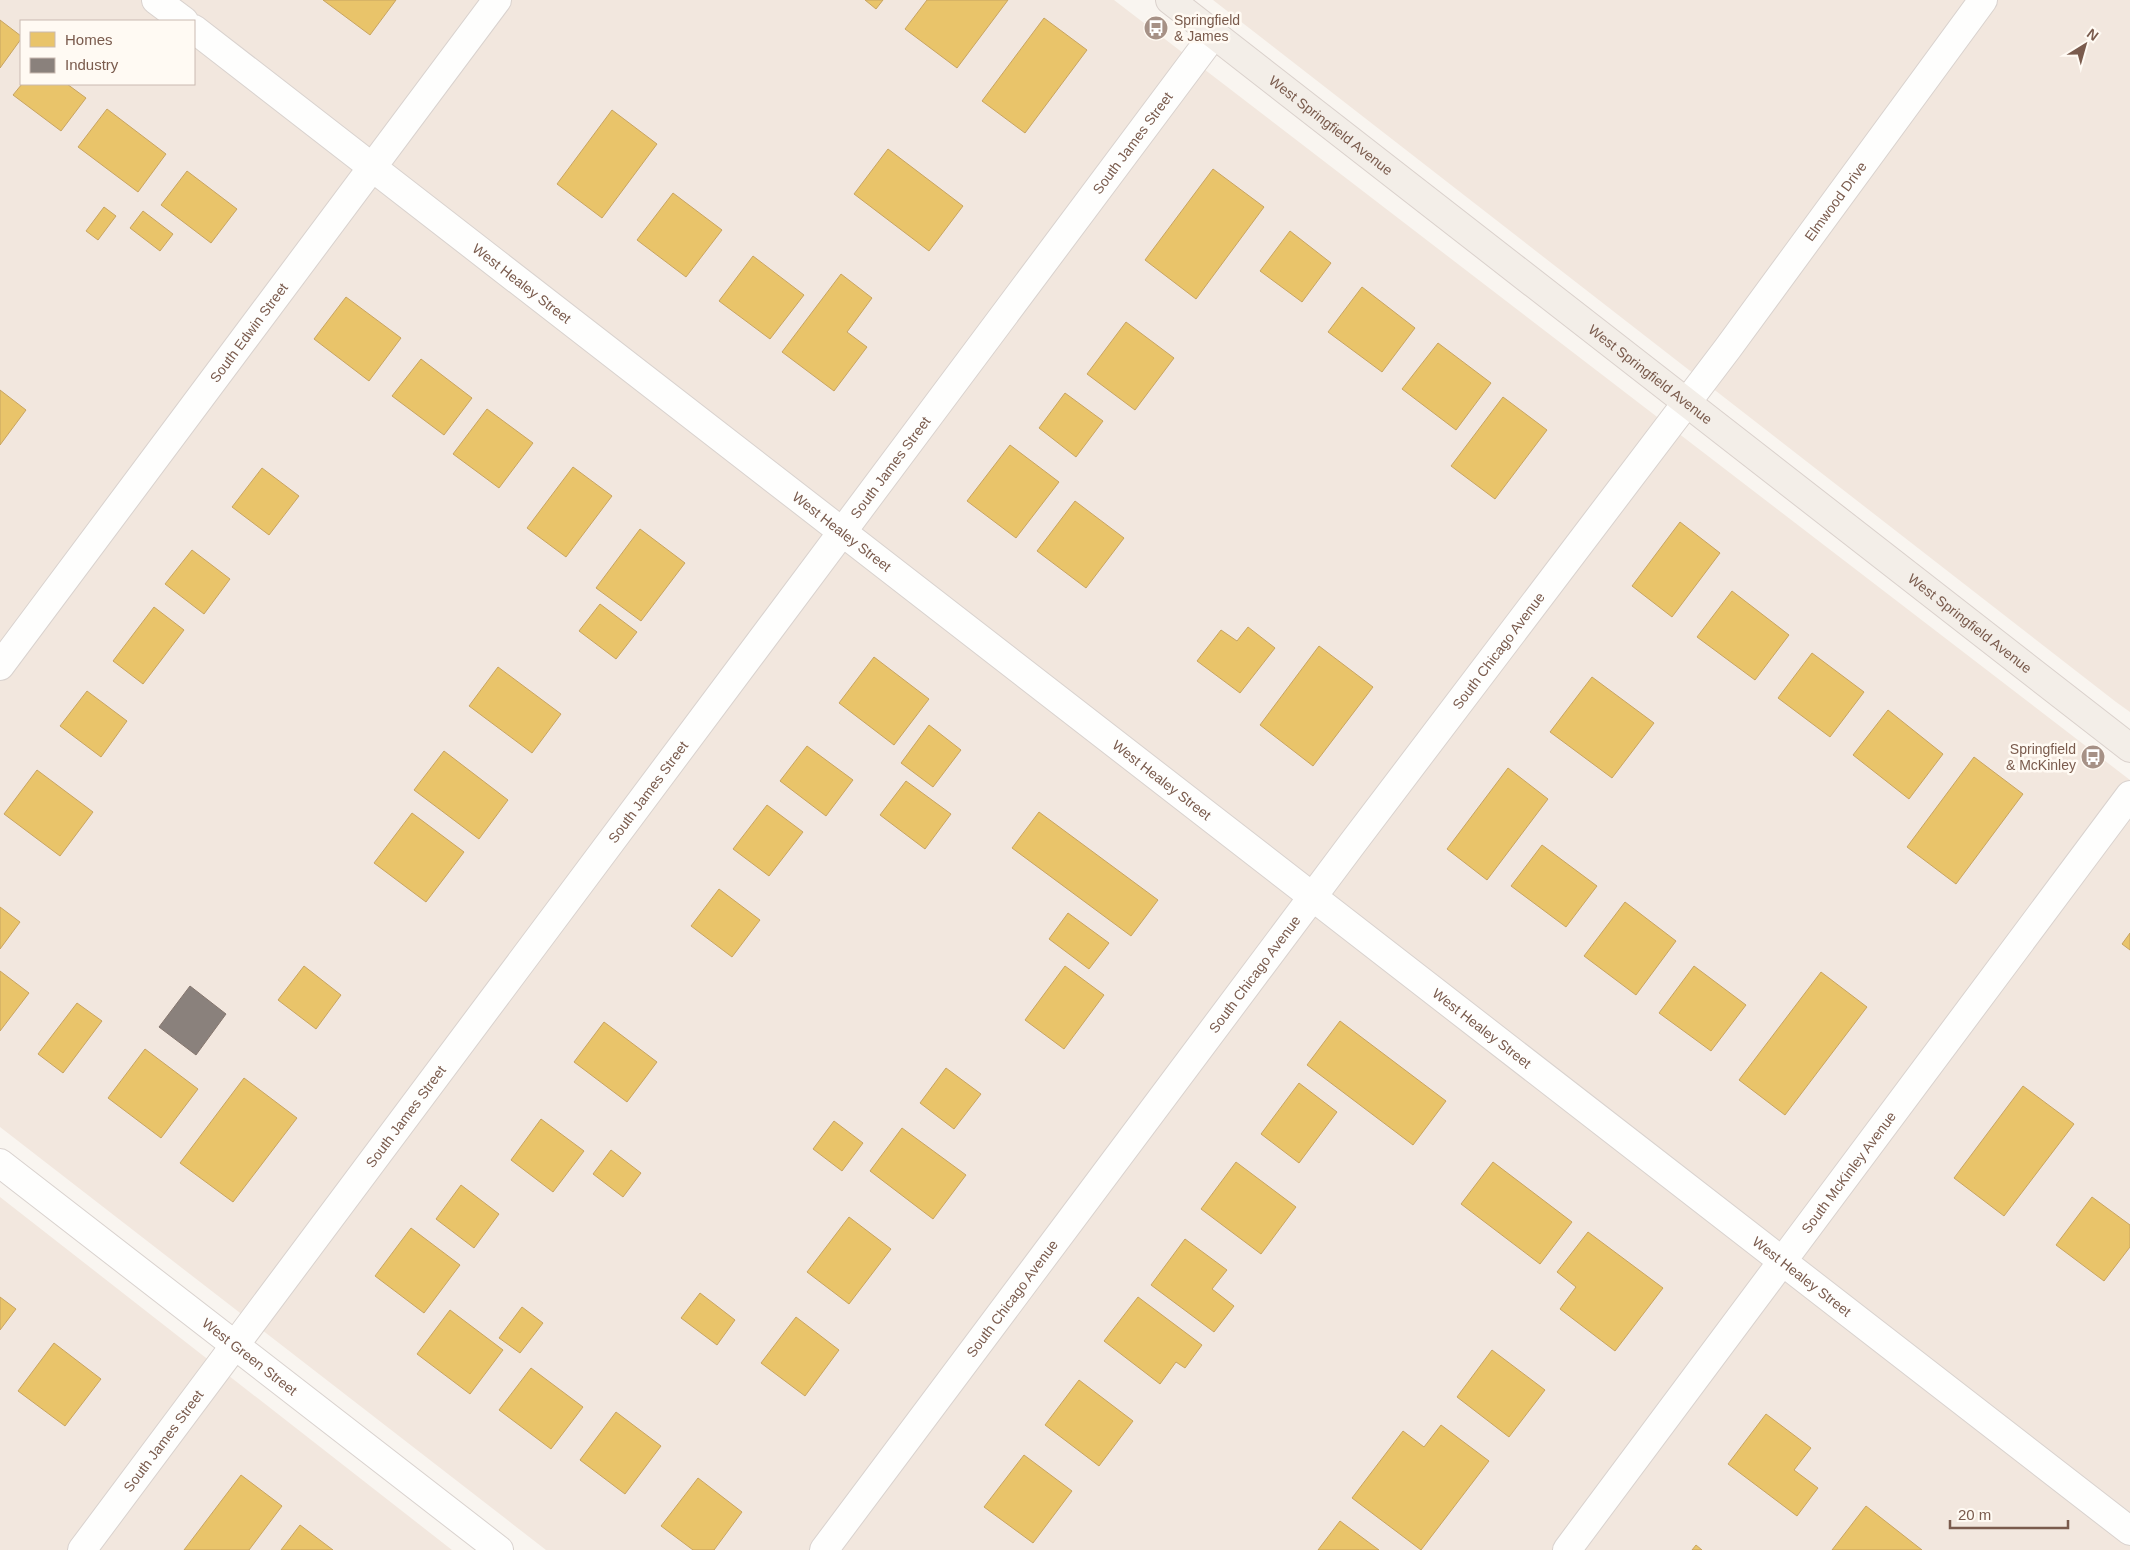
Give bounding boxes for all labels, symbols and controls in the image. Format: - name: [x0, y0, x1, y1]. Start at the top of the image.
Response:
- place label: Springfield & James: [1174, 12, 1240, 44]
- bus stop icon: Springfield & James: [1143, 15, 1169, 41]
- legend: [20, 20, 195, 85]
- north arrow: [2060, 20, 2110, 70]
- text: N: [2084, 25, 2102, 44]
- text: Homes: [65, 31, 113, 48]
- text: Industry: [65, 56, 119, 73]
- street label: West Springfield Avenue: [1266, 72, 1396, 179]
- street label: South James Street: [1089, 89, 1176, 197]
- street label: Elmwood Drive: [1801, 158, 1870, 244]
- street label: West Healey Street: [469, 240, 574, 327]
- street label: South Edwin Street: [207, 280, 291, 385]
- street label: West Springfield Avenue: [1585, 321, 1716, 428]
- street label: South James Street: [847, 413, 934, 522]
- street label: West Healey Street: [789, 488, 894, 575]
- street label: West Springfield Avenue: [1905, 570, 2035, 676]
- street label: South Chicago Avenue: [1449, 589, 1548, 712]
- street label: West Healey Street: [1109, 737, 1214, 823]
- street label: South James Street: [605, 738, 691, 846]
- place label: Springfield & McKinley: [2006, 741, 2076, 773]
- bus stop icon: Springfield & McKinley: [2080, 744, 2106, 770]
- street label: South Chicago Avenue: [1206, 912, 1304, 1036]
- street label: West Healey Street: [1429, 985, 1534, 1071]
- street label: South James Street: [362, 1062, 449, 1171]
- street label: South McKinley Avenue: [1798, 1108, 1899, 1236]
- street label: West Healey Street: [1749, 1233, 1854, 1320]
- street label: South Chicago Avenue: [963, 1237, 1061, 1360]
- street label: West Green Street: [199, 1315, 300, 1399]
- street label: South James Street: [120, 1387, 207, 1495]
- scale bar: [1950, 1498, 2068, 1530]
- text: 20 m: [1958, 1506, 1991, 1523]

